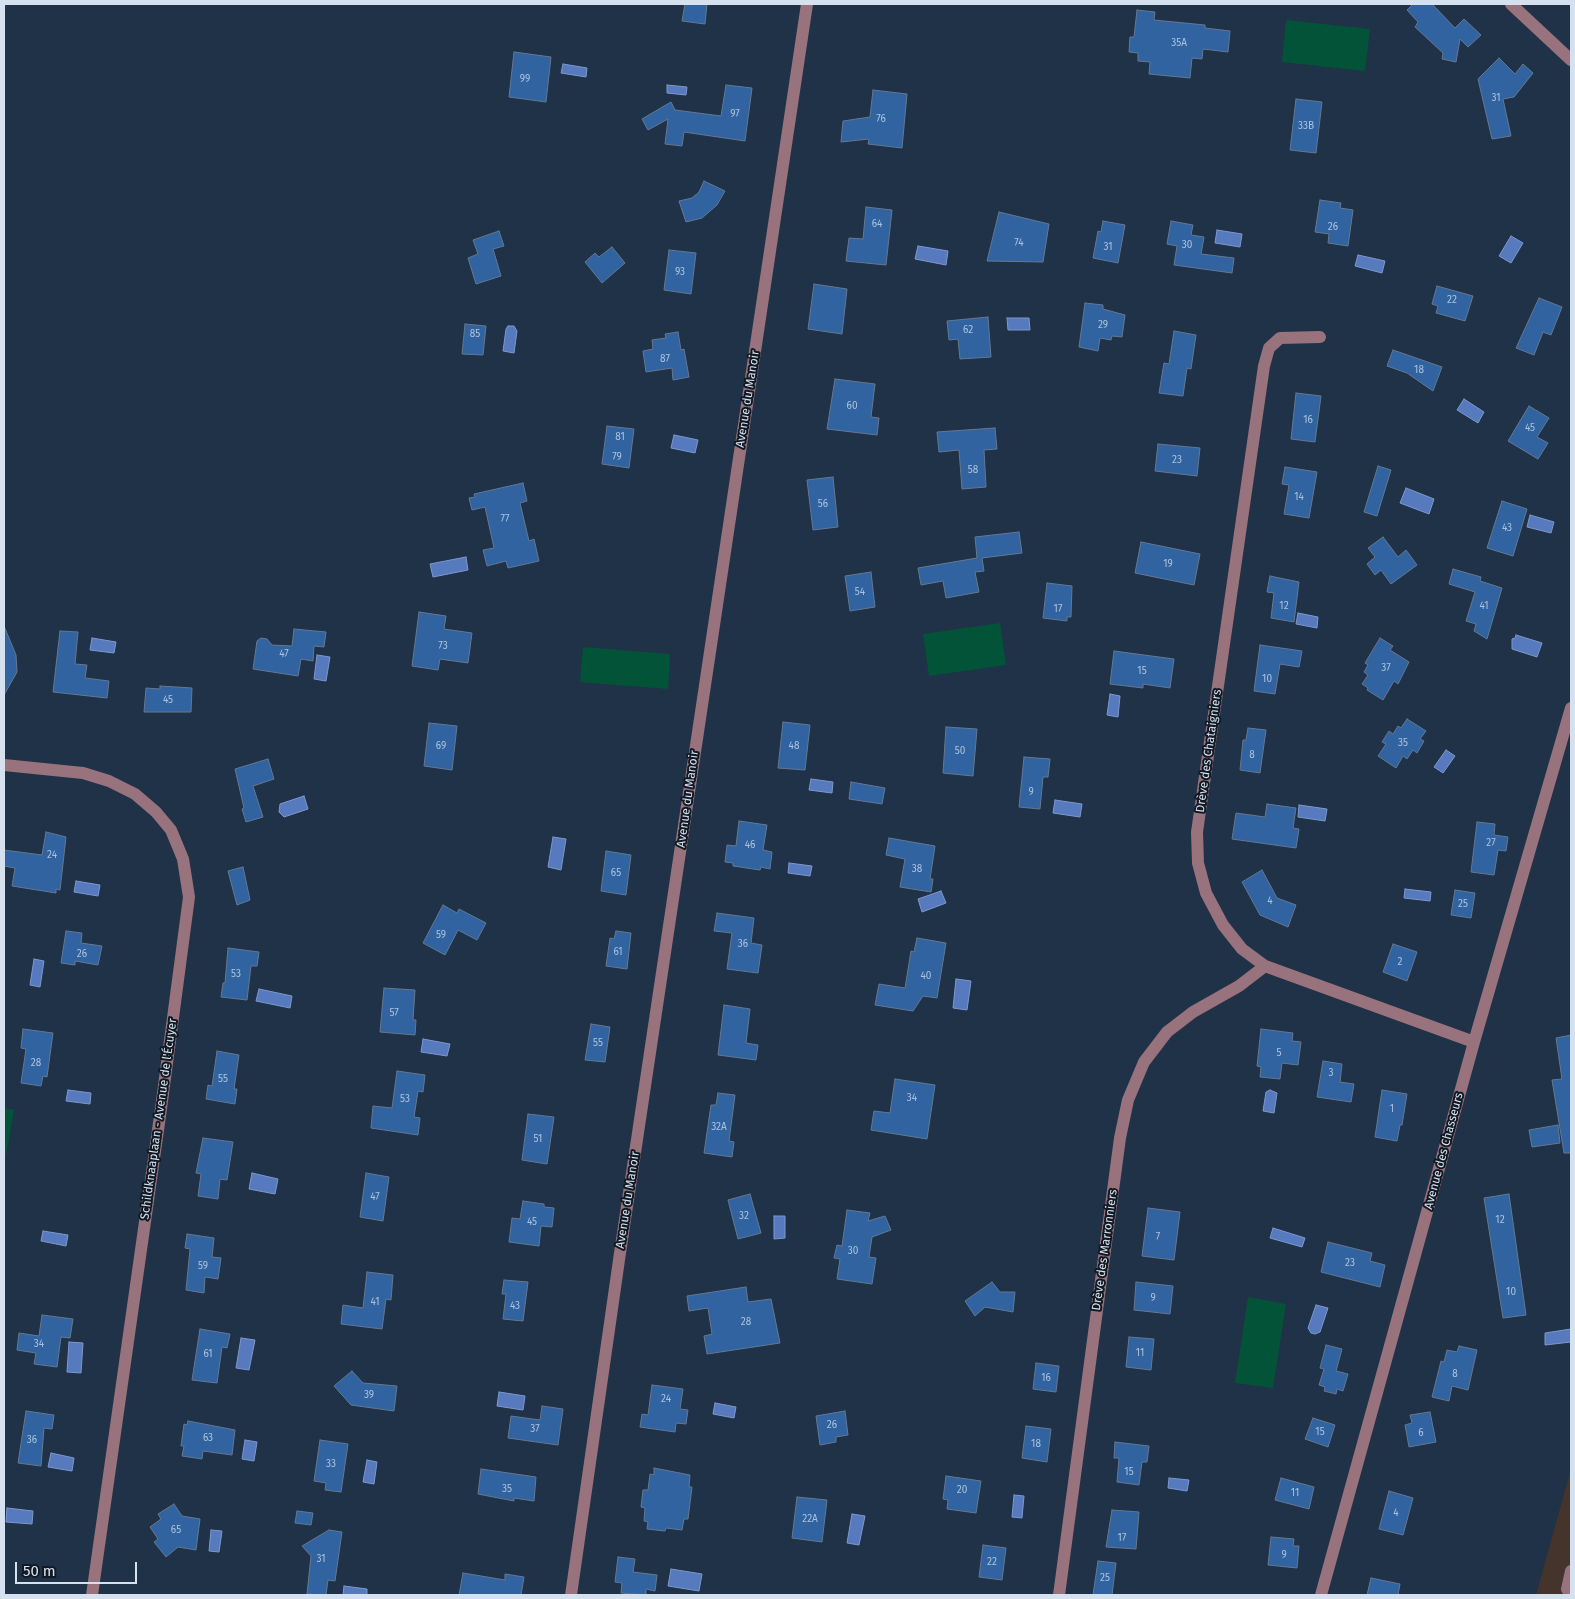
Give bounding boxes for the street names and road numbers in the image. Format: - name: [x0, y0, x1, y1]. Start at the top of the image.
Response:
- street label: Avenue du Manoir: [733, 349, 763, 449]
- street label: Drève des Chataigniers: [1193, 689, 1225, 813]
- street label: Avenue du Manoir: [674, 749, 702, 849]
- street label: Schildknaaplaan - Avenue de l'Écuyer: [138, 1017, 180, 1221]
- street label: Avenue des Chasseurs: [1421, 1091, 1467, 1211]
- street label: Avenue du Manoir: [613, 1150, 643, 1250]
- street label: Drève des Marronniers: [1089, 1188, 1121, 1312]

